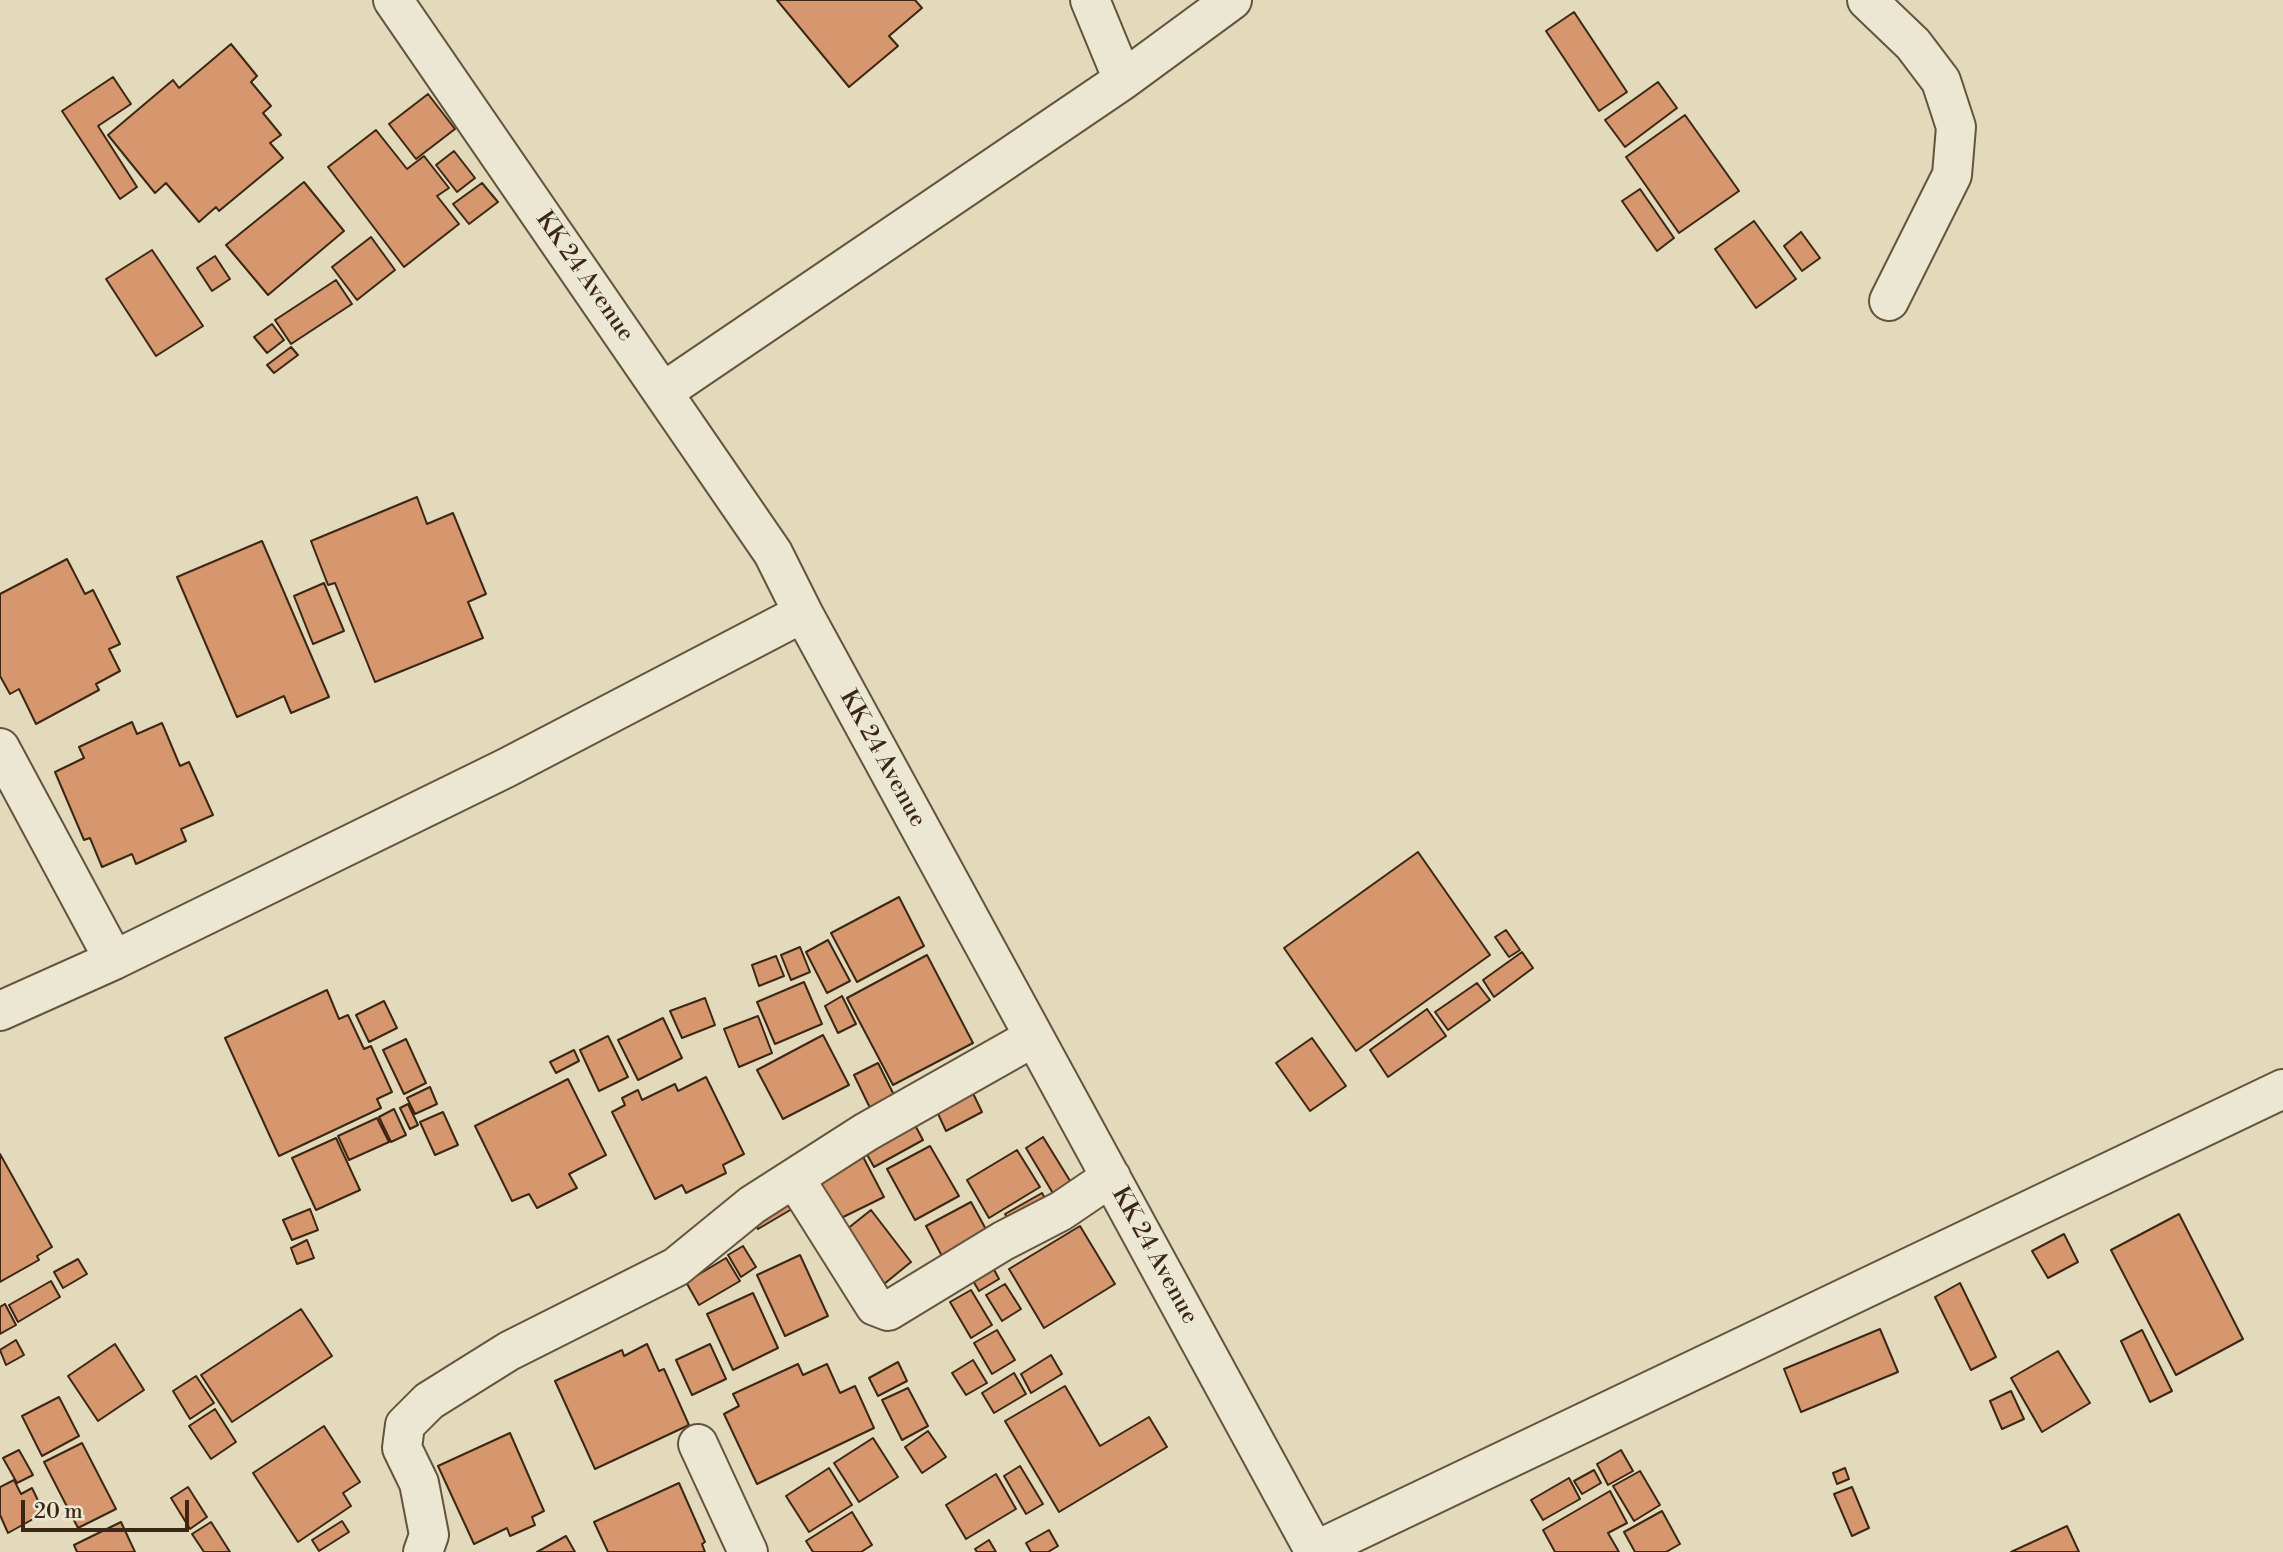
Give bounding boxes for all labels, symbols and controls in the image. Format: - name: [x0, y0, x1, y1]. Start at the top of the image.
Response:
- street label: KK 24 Avenue: [529, 206, 639, 348]
- street label: KK 24 Avenue: [833, 685, 931, 833]
- street label: KK 24 Avenue: [1105, 1182, 1203, 1330]
- scale bar: [24, 1486, 192, 1530]
- text: 20 m: [34, 1499, 83, 1525]

